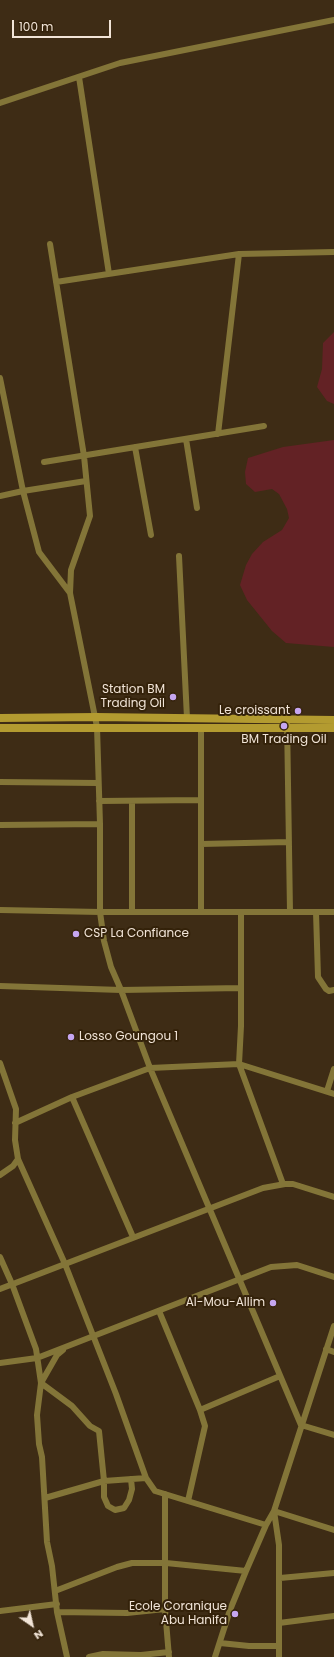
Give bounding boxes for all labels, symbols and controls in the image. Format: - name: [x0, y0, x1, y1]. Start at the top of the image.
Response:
- scale bar: [14, 12, 113, 38]
- text: 100 m: [19, 18, 53, 35]
- place label: Station BM Trading Oil: [101, 683, 165, 711]
- marker: Station BM Trading Oil: [168, 692, 178, 702]
- place label: Le croissant: [219, 704, 290, 718]
- marker: Le croissant: [293, 706, 303, 716]
- marker: BM Trading Oil: [279, 721, 289, 731]
- place label: BM Trading Oil: [241, 733, 327, 747]
- place label: CSP La Confiance: [84, 927, 189, 941]
- marker: CSP La Confiance: [71, 929, 81, 939]
- place label: Losso Goungou 1: [79, 1030, 178, 1044]
- marker: Losso Goungou 1: [66, 1032, 76, 1042]
- place label: Al-Mou-Allim: [186, 1296, 265, 1310]
- marker: Al-Mou-Allim: [268, 1298, 278, 1308]
- place label: Ecole Coranique Abu Hanifa: [129, 1600, 227, 1628]
- north arrow: [12, 1605, 52, 1645]
- marker: Ecole Coranique Abu Hanifa: [230, 1609, 240, 1619]
- text: N: [31, 1626, 47, 1644]

